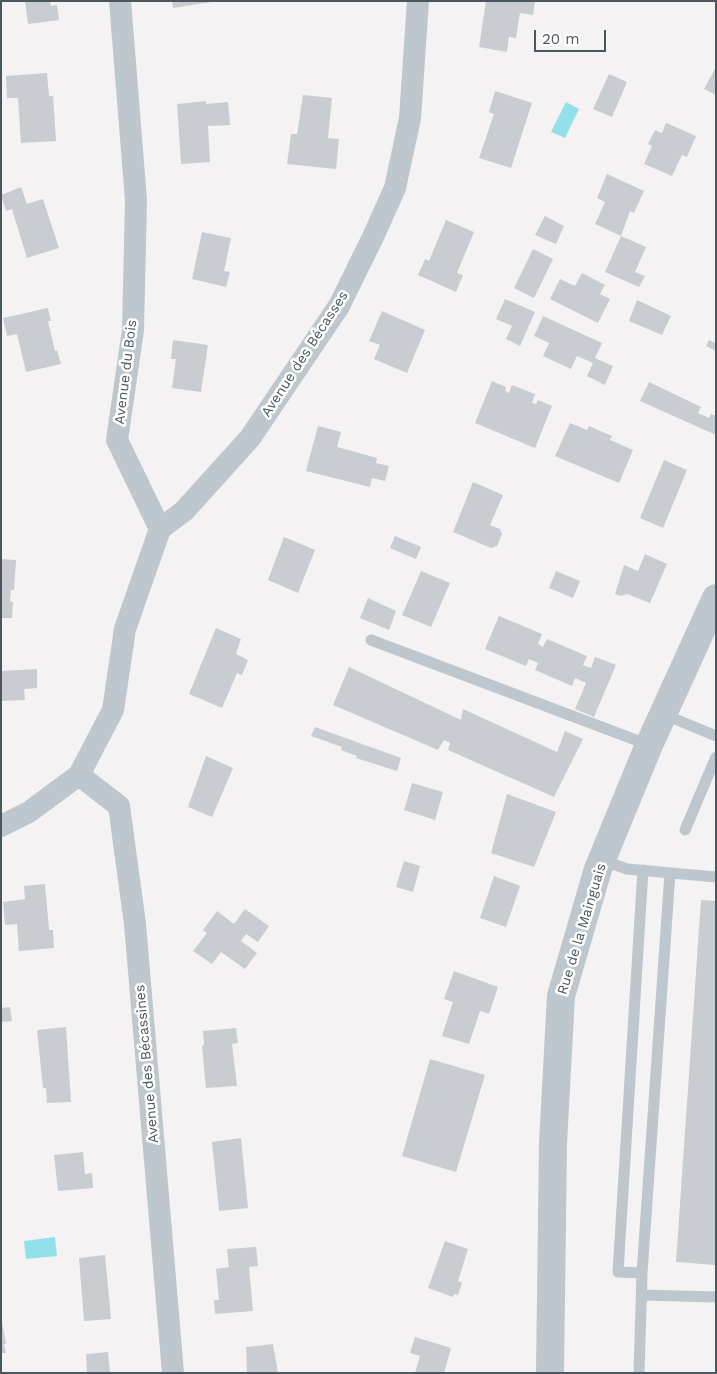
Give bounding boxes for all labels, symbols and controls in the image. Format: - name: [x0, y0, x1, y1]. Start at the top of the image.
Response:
- scale bar: [537, 20, 610, 52]
- text: 20 m: [542, 30, 580, 48]
- street label: Avenue des Bécasses: [258, 288, 352, 420]
- street label: Avenue du Bois: [111, 319, 141, 425]
- street label: Rue de la Mainguais: [554, 861, 610, 997]
- street label: Avenue des Bécassines: [132, 984, 162, 1144]

